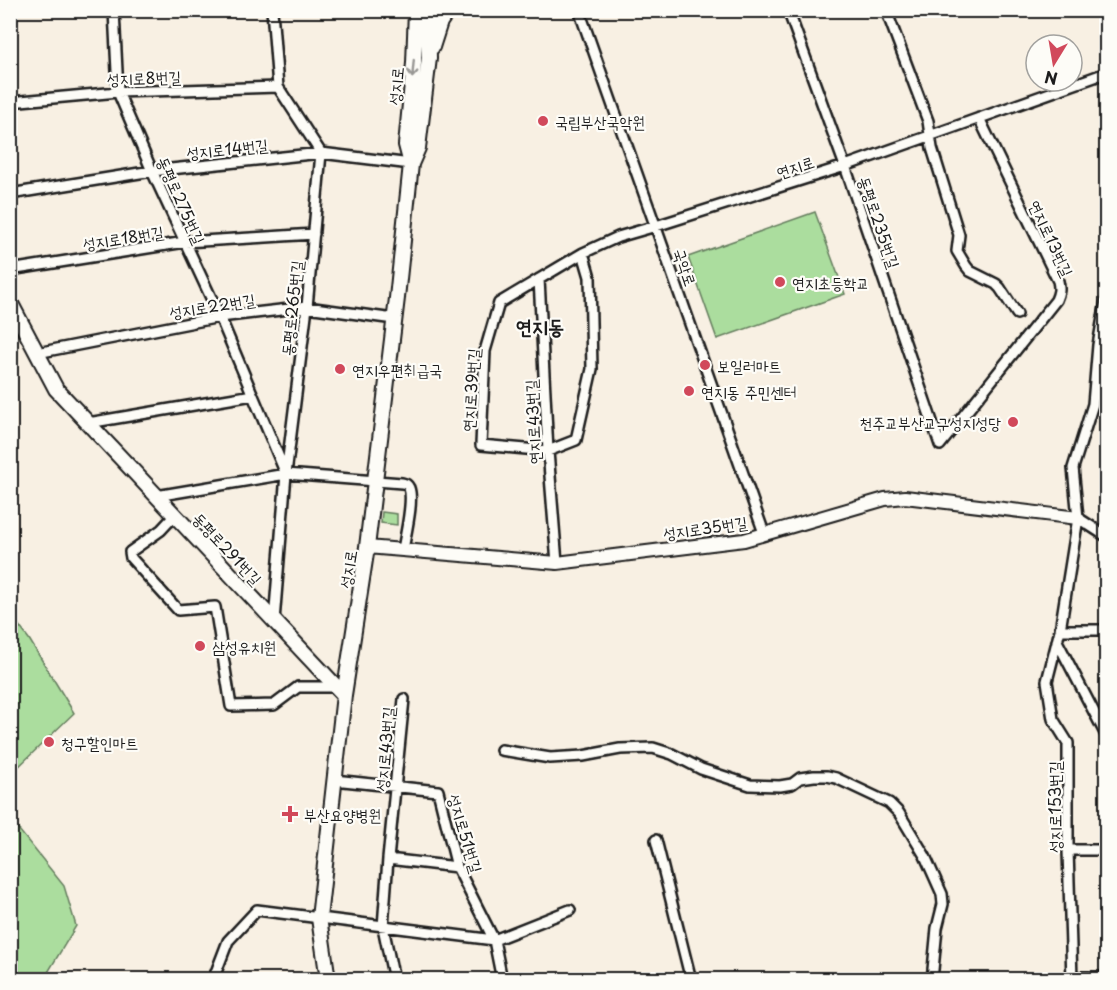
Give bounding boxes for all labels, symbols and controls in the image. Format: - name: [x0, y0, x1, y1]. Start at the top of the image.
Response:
- north arrow: [1024, 33, 1084, 93]
- one-way arrow: [407, 58, 418, 78]
- street label: 성지로8번길: [106, 64, 182, 90]
- street label: 성지로: [381, 66, 409, 106]
- text: N: [1042, 66, 1059, 92]
- place label: 국립부산국악원: [555, 109, 645, 133]
- marker: 국립부산국악원: [536, 114, 550, 128]
- street label: 성지로14번길: [185, 132, 269, 164]
- street label: 연지로: [773, 149, 817, 183]
- street label: 동평로275번길: [152, 152, 212, 248]
- street label: 동평로235번길: [853, 173, 907, 271]
- street label: 연지로13번길: [1024, 196, 1080, 280]
- street label: 성지로18번길: [81, 219, 165, 255]
- street label: 국악로: [668, 245, 704, 289]
- street label: 동평로265번길: [274, 259, 308, 357]
- place label: 연지초등학교: [792, 270, 869, 294]
- marker: 연지초등학교: [773, 275, 787, 289]
- street label: 성지로22번길: [167, 286, 257, 324]
- district label: 연지동: [516, 311, 564, 341]
- street label: 연지로39번길: [455, 347, 485, 433]
- place label: 보일러마트: [717, 353, 781, 377]
- place label: 연지우편취급국: [352, 357, 442, 381]
- marker: 보일러마트: [698, 358, 712, 372]
- marker: 연지우편취급국: [333, 362, 347, 376]
- street label: 연지로43번길: [518, 379, 546, 465]
- place label: 연지동 주민센터: [701, 379, 796, 403]
- marker: 연지동 주민센터: [682, 384, 696, 398]
- place label: 천주교부산교구성지성당: [859, 410, 1001, 434]
- marker: 천주교부산교구성지성당: [1006, 415, 1020, 429]
- street label: 동평로291번길: [188, 506, 268, 590]
- street label: 성지로35번길: [661, 509, 749, 545]
- street label: 성지로: [332, 548, 362, 590]
- place label: 삼성유치원: [212, 634, 276, 658]
- marker: 삼성유치원: [193, 639, 207, 653]
- street label: 성지로43번길: [368, 705, 400, 792]
- place label: 청구할인마트: [61, 730, 138, 754]
- marker: 청구할인마트: [42, 735, 56, 749]
- street label: 성지로153번길: [1042, 761, 1066, 853]
- street label: 성지로51번길: [443, 791, 489, 876]
- place label: 부산요양병원: [304, 802, 381, 826]
- marker: 부산요양병원: [281, 805, 299, 823]

